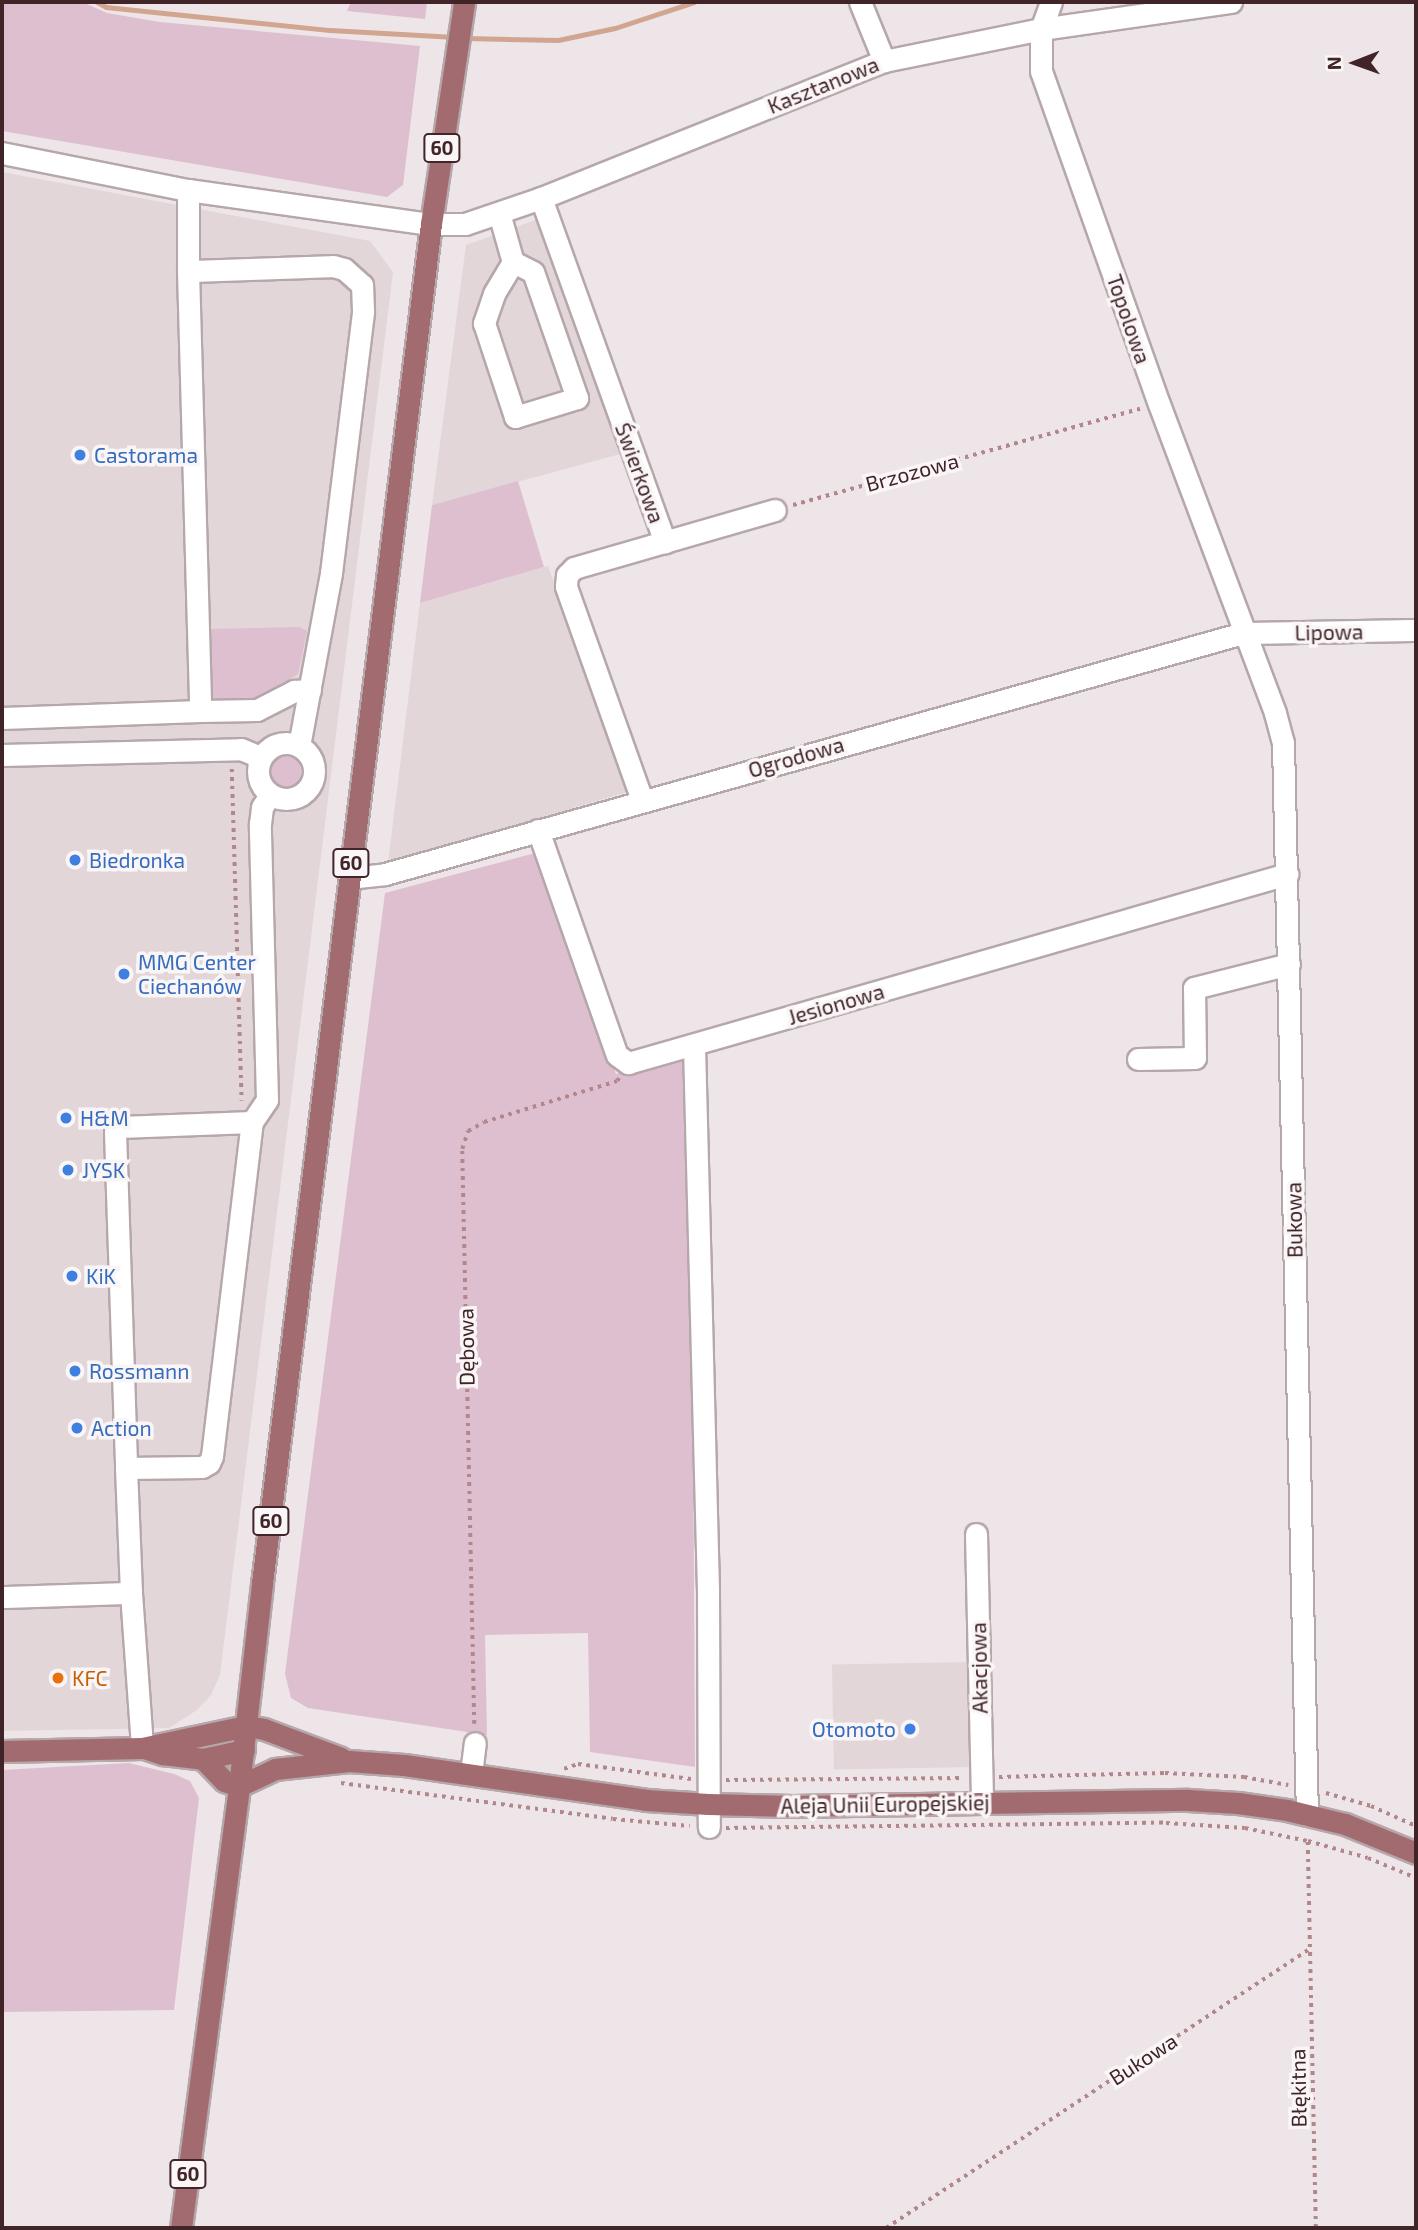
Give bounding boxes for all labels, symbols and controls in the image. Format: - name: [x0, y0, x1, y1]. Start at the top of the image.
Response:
- north arrow: [1320, 28, 1390, 98]
- street label: Kasztanowa: [764, 51, 882, 119]
- text: N: [1322, 56, 1345, 70]
- road number: 60: [423, 132, 461, 164]
- street label: Topolowa: [1102, 271, 1156, 367]
- street label: Świerkowa: [610, 419, 670, 527]
- place label: Castorama: [94, 442, 198, 468]
- marker: Castorama: [72, 447, 88, 463]
- street label: Brzozowa: [863, 447, 961, 497]
- street label: Lipowa: [1294, 619, 1364, 645]
- street label: Ogrodowa: [745, 731, 847, 783]
- place label: Biedronka: [89, 847, 185, 873]
- road number: 60: [332, 848, 370, 878]
- marker: Biedronka: [67, 852, 83, 868]
- place label: MMG Center Ciechanów: [138, 949, 256, 999]
- marker: MMG Center Ciechanów: [116, 966, 132, 982]
- street label: Jesionowa: [785, 978, 887, 1030]
- place label: H&M: [80, 1105, 129, 1131]
- marker: H&M: [58, 1110, 74, 1126]
- place label: JYSK: [82, 1157, 125, 1183]
- marker: JYSK: [60, 1162, 76, 1178]
- street label: Bukowa: [1281, 1182, 1307, 1258]
- place label: KiK: [86, 1263, 116, 1289]
- marker: KiK: [64, 1268, 80, 1284]
- street label: Dębowa: [453, 1308, 479, 1386]
- place label: Rossmann: [89, 1358, 189, 1384]
- marker: Rossmann: [67, 1363, 83, 1379]
- place label: Action: [91, 1415, 152, 1441]
- marker: Action: [69, 1420, 85, 1436]
- road number: 60: [252, 1506, 290, 1536]
- street label: Akacjowa: [966, 1622, 992, 1714]
- place label: KFC: [72, 1665, 108, 1691]
- marker: KFC: [50, 1670, 66, 1686]
- place label: Otomoto: [812, 1716, 896, 1742]
- marker: Otomoto: [902, 1721, 918, 1737]
- street label: Aleja Unii Europejskiej: [780, 1790, 990, 1818]
- street label: Bukowa: [1104, 2028, 1182, 2090]
- street label: Błękitna: [1285, 2048, 1311, 2128]
- road number: 60: [169, 2158, 207, 2190]

